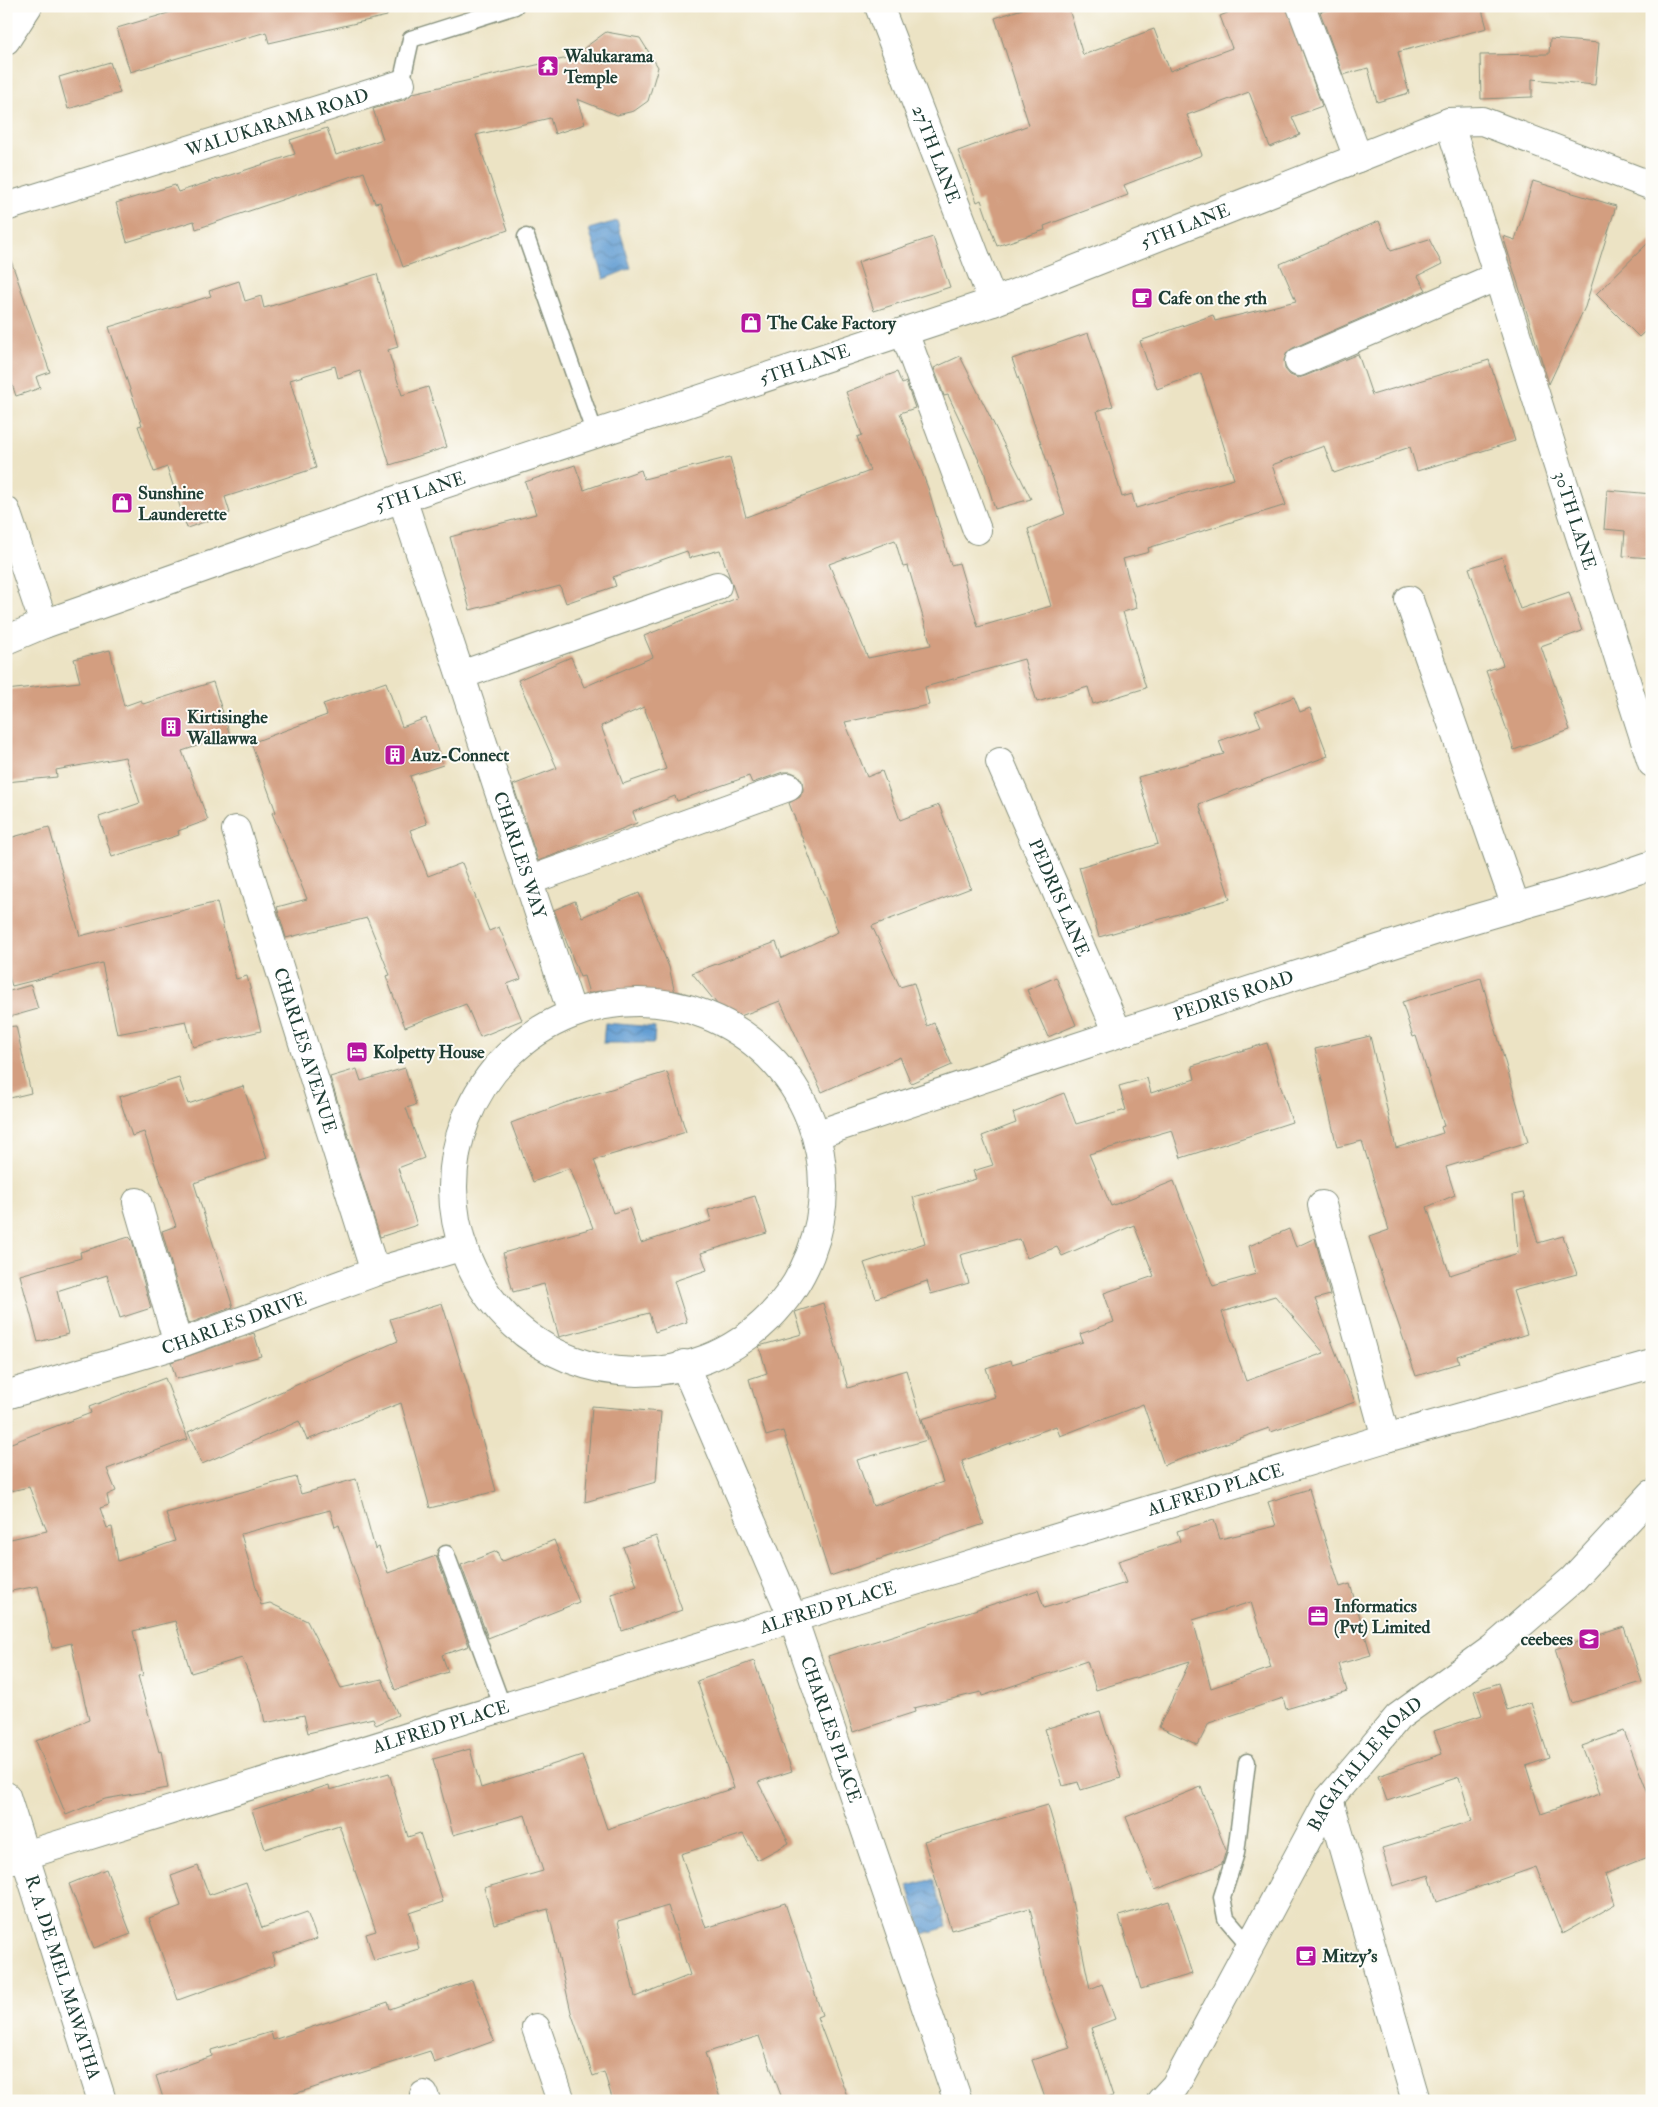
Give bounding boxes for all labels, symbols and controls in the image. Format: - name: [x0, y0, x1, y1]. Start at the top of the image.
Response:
- place label: Walukarama Temple: [563, 45, 654, 89]
- temple icon: Walukarama Temple: [536, 54, 560, 78]
- street label: WALUKARAMA ROAD: [182, 84, 372, 163]
- street label: 27TH LANE: [906, 102, 965, 207]
- street label: 5TH LANE: [1138, 199, 1233, 255]
- cafe icon: Cafe on the 5th: [1130, 286, 1154, 310]
- place label: Cafe on the 5th: [1158, 287, 1268, 310]
- shop icon: The Cake Factory: [739, 311, 763, 335]
- place label: The Cake Factory: [766, 312, 897, 335]
- street label: 5TH LANE: [757, 339, 853, 391]
- street label: 5TH LANE: [372, 467, 469, 518]
- street label: 30TH LANE: [1548, 469, 1601, 573]
- place label: Sunshine Launderette: [138, 482, 227, 526]
- shop icon: Sunshine Launderette: [110, 491, 134, 515]
- place label: Kirtisinghe Wallawwa: [186, 706, 268, 750]
- building icon: Kirtisinghe Wallawwa: [159, 715, 183, 739]
- building icon: Auz-Connect: [383, 743, 407, 767]
- place label: Auz-Connect: [410, 744, 509, 767]
- street label: CHARLES WAY: [488, 789, 551, 922]
- street label: PEDRIS LANE: [1023, 836, 1094, 960]
- street label: CHARLES AVENUE: [268, 965, 342, 1136]
- street label: PEDRIS ROAD: [1171, 966, 1297, 1026]
- hotel icon: Kolpetty House: [345, 1040, 369, 1064]
- place label: Kolpetty House: [373, 1041, 485, 1064]
- street label: CHARLES DRIVE: [159, 1287, 310, 1360]
- street label: ALFRED PLACE: [1144, 1459, 1286, 1522]
- street label: ALFRED PLACE: [756, 1576, 899, 1640]
- place label: Informatics (Pvt) Limited: [1334, 1595, 1431, 1639]
- office icon: Informatics (Pvt) Limited: [1306, 1604, 1330, 1628]
- school or university icon: ceebees: [1577, 1627, 1601, 1651]
- place label: ceebees: [1521, 1628, 1573, 1651]
- street label: CHARLES PLACE: [795, 1653, 866, 1806]
- street label: BAGATALLE ROAD: [1303, 1692, 1427, 1835]
- street label: ALFRED PLACE: [369, 1695, 512, 1759]
- street label: R. A. DE MEL MAWATHA: [20, 1872, 106, 2083]
- cafe icon: Mitzy's: [1294, 1944, 1318, 1968]
- place label: Mitzy's: [1321, 1945, 1377, 1968]

